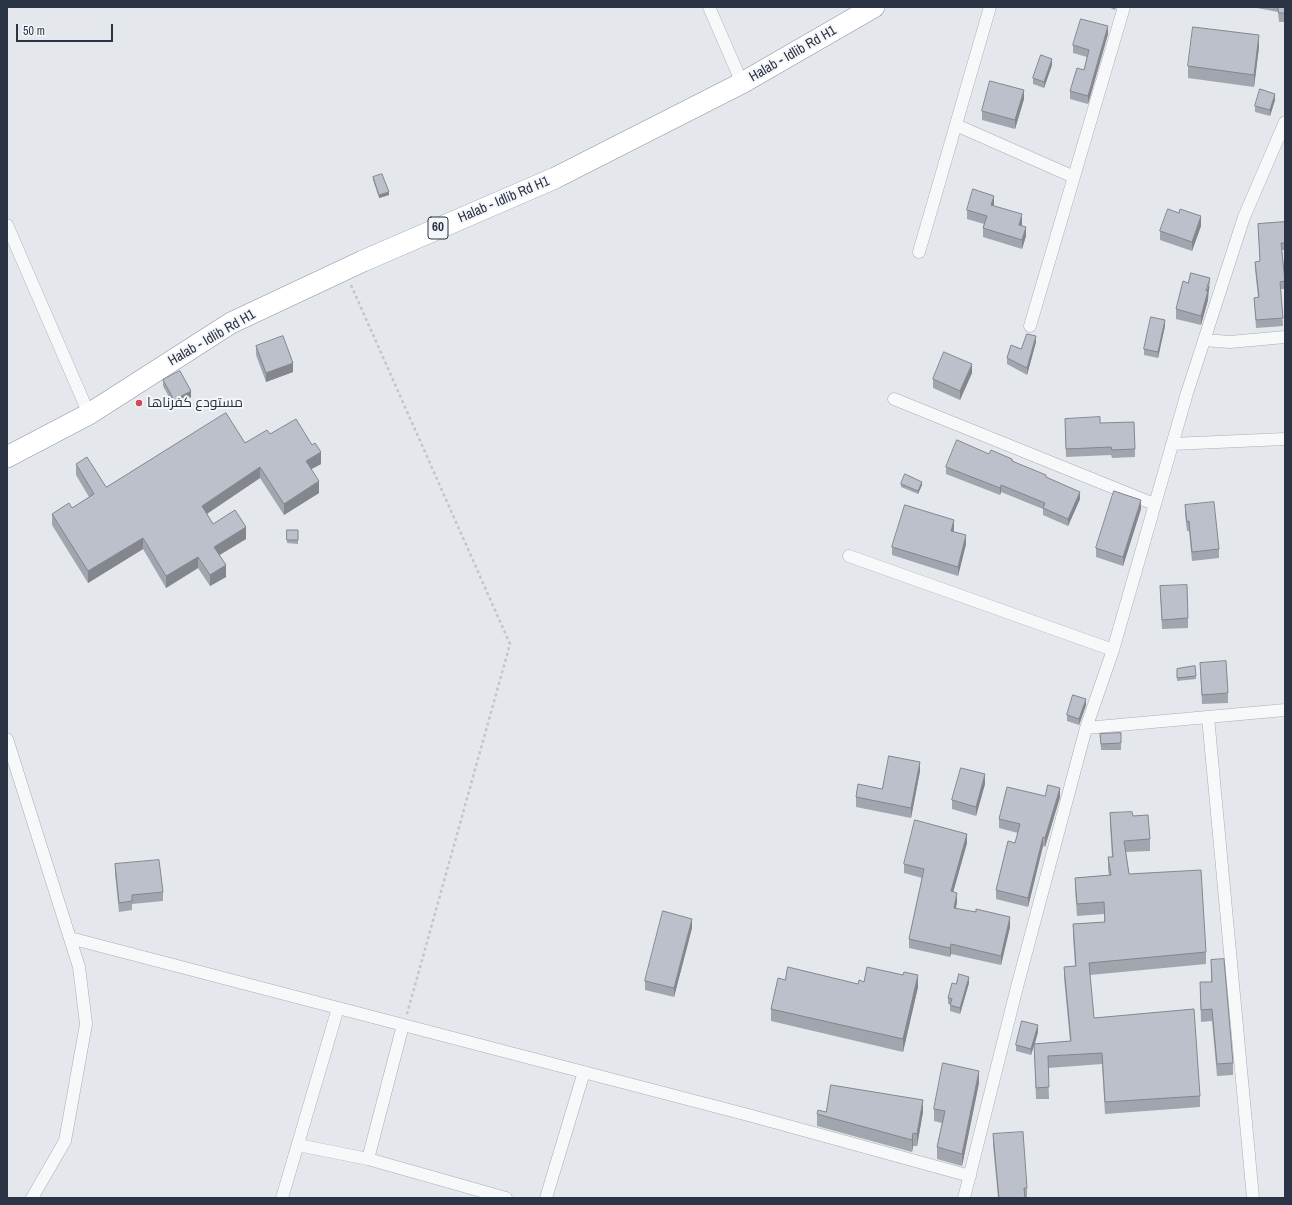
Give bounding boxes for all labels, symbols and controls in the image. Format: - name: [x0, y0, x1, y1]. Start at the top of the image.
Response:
- scale bar: [18, 16, 115, 42]
- street label: Halab - Idlib Rd H1: [747, 22, 839, 86]
- text: 50 m: [23, 23, 45, 39]
- street label: Halab - Idlib Rd H1: [456, 173, 552, 227]
- road number: 60: [428, 217, 448, 239]
- street label: Halab - Idlib Rd H1: [166, 306, 258, 370]
- place label: مستودع كفرناها: [147, 395, 243, 411]
- marker: مستودع كفرناها: [134, 398, 144, 408]

